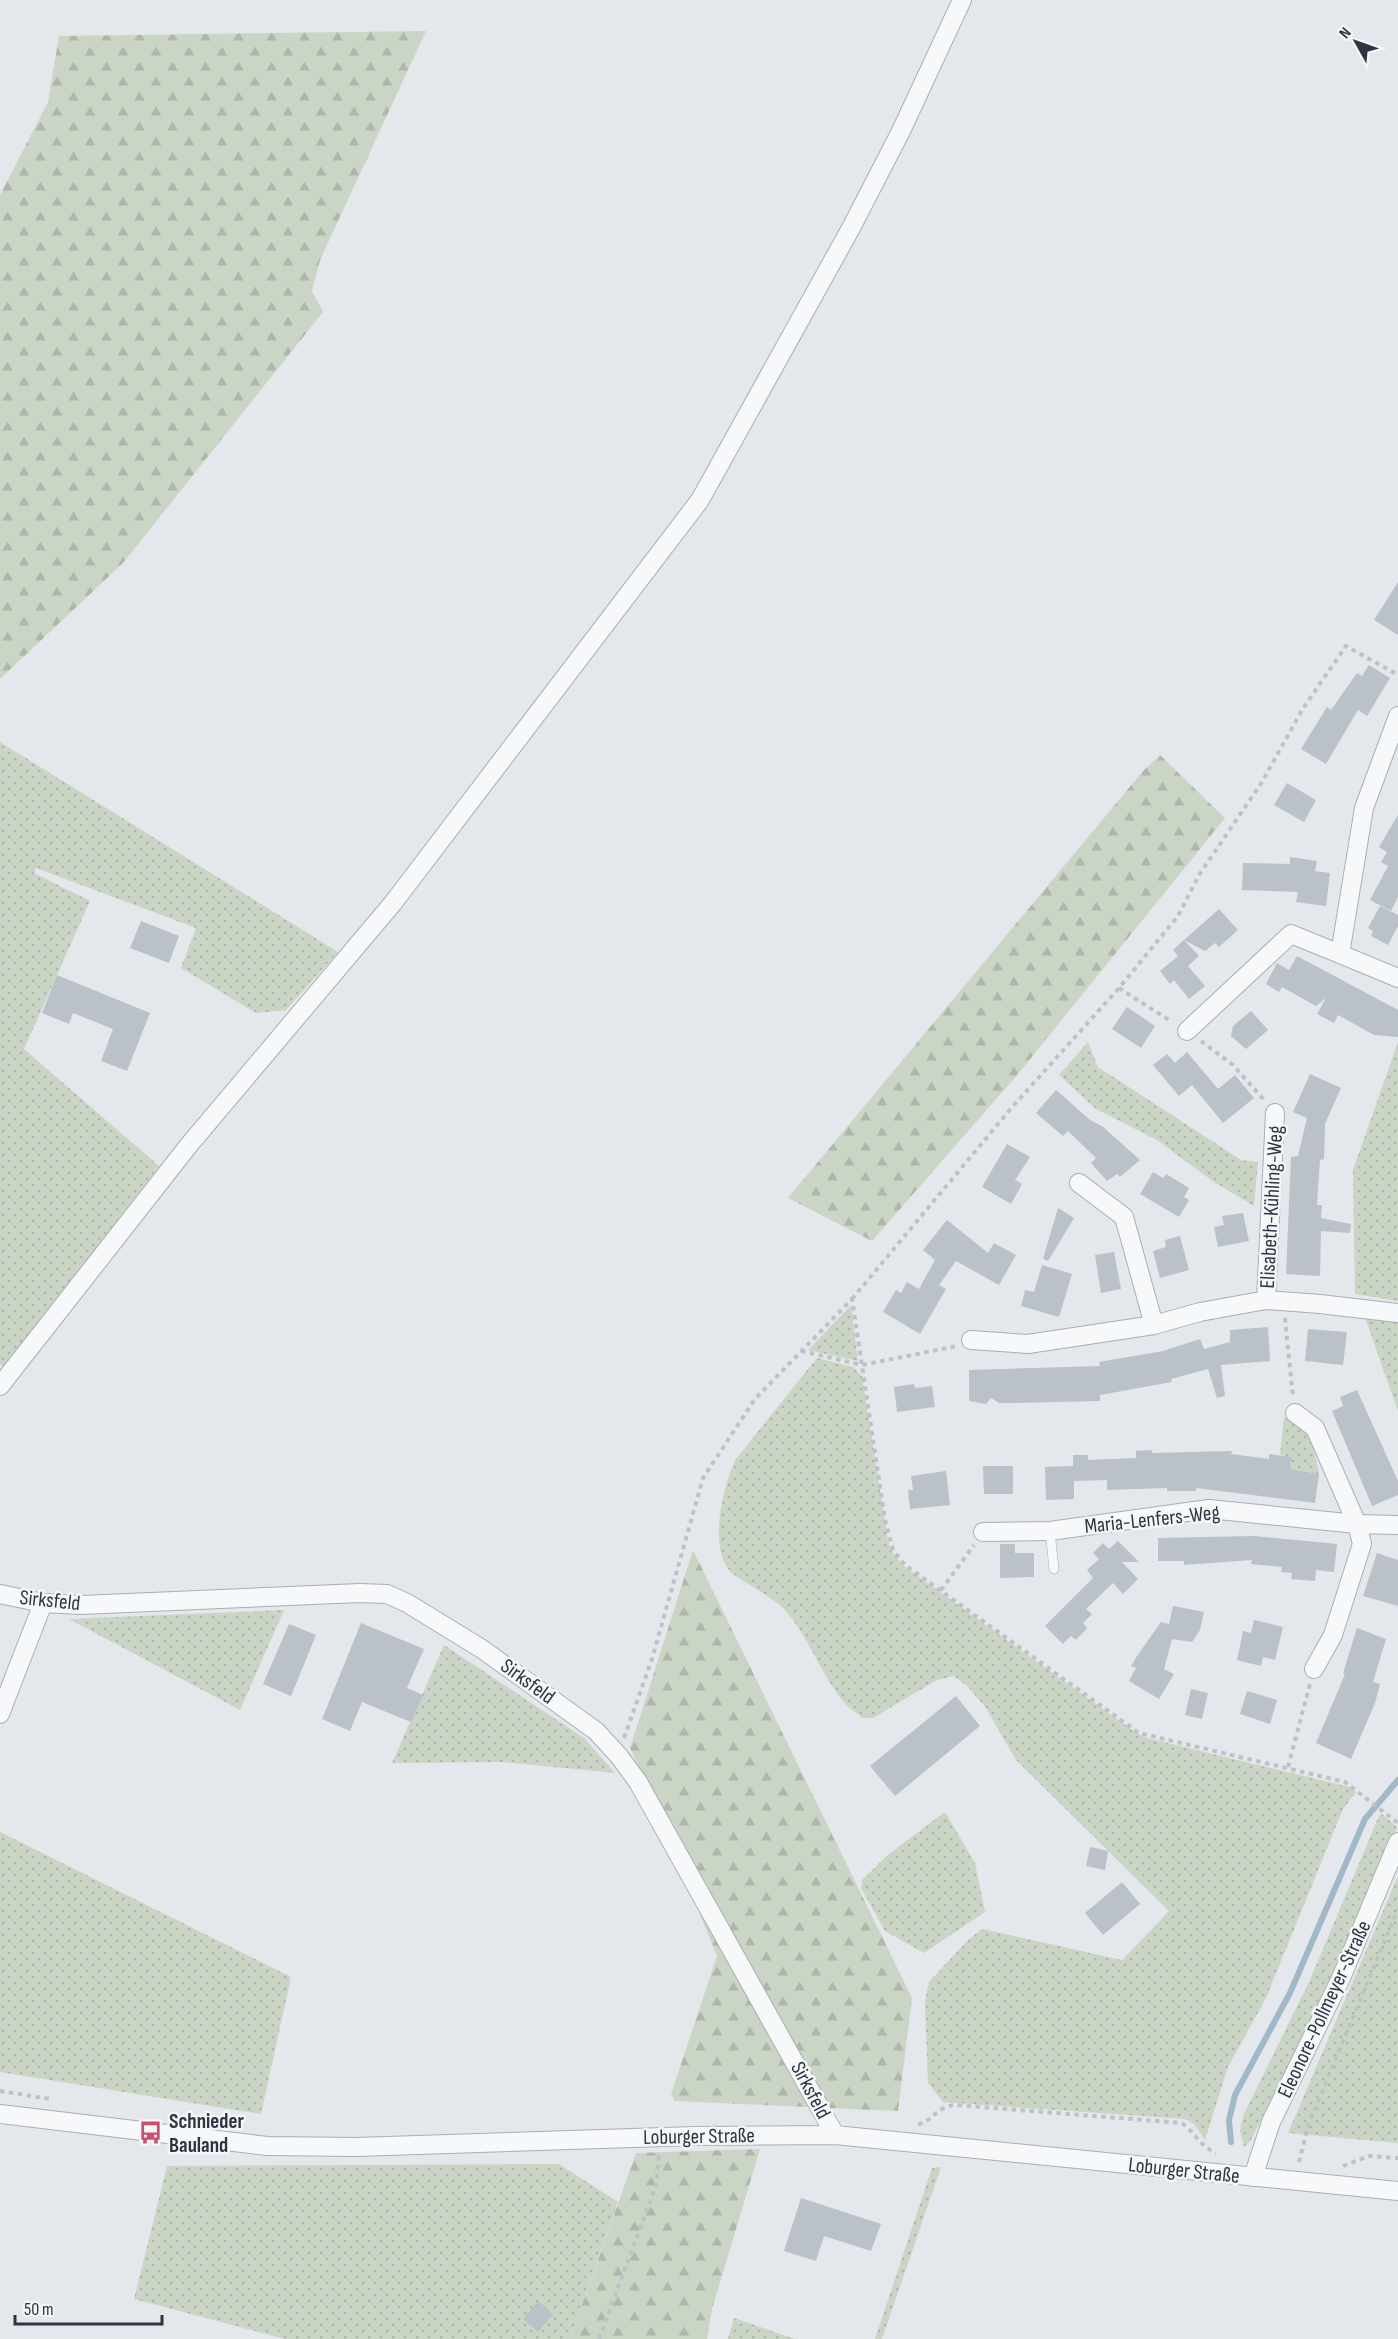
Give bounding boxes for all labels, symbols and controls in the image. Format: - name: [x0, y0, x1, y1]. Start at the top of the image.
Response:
- north arrow: [1326, 12, 1386, 72]
- text: N: [1336, 24, 1356, 43]
- street label: Elisabeth-Kühling-Weg: [1255, 1125, 1288, 1289]
- street label: Maria-Lenfers-Weg: [1083, 1500, 1221, 1539]
- street label: Sirksfeld: [18, 1585, 82, 1616]
- street label: Sirksfeld: [496, 1653, 560, 1709]
- street label: Eleonore-Pollmeyer-Straße: [1272, 1917, 1377, 2102]
- street label: Sirksfeld: [785, 2057, 836, 2123]
- place label: Schnieder Bauland: [169, 2109, 244, 2158]
- bus stop icon: Schnieder Bauland: [138, 2120, 164, 2146]
- street label: Loburger Straße: [643, 2123, 755, 2150]
- street label: Loburger Straße: [1127, 2152, 1241, 2189]
- scale bar: [15, 2288, 162, 2326]
- text: 50 m: [24, 2299, 54, 2320]

